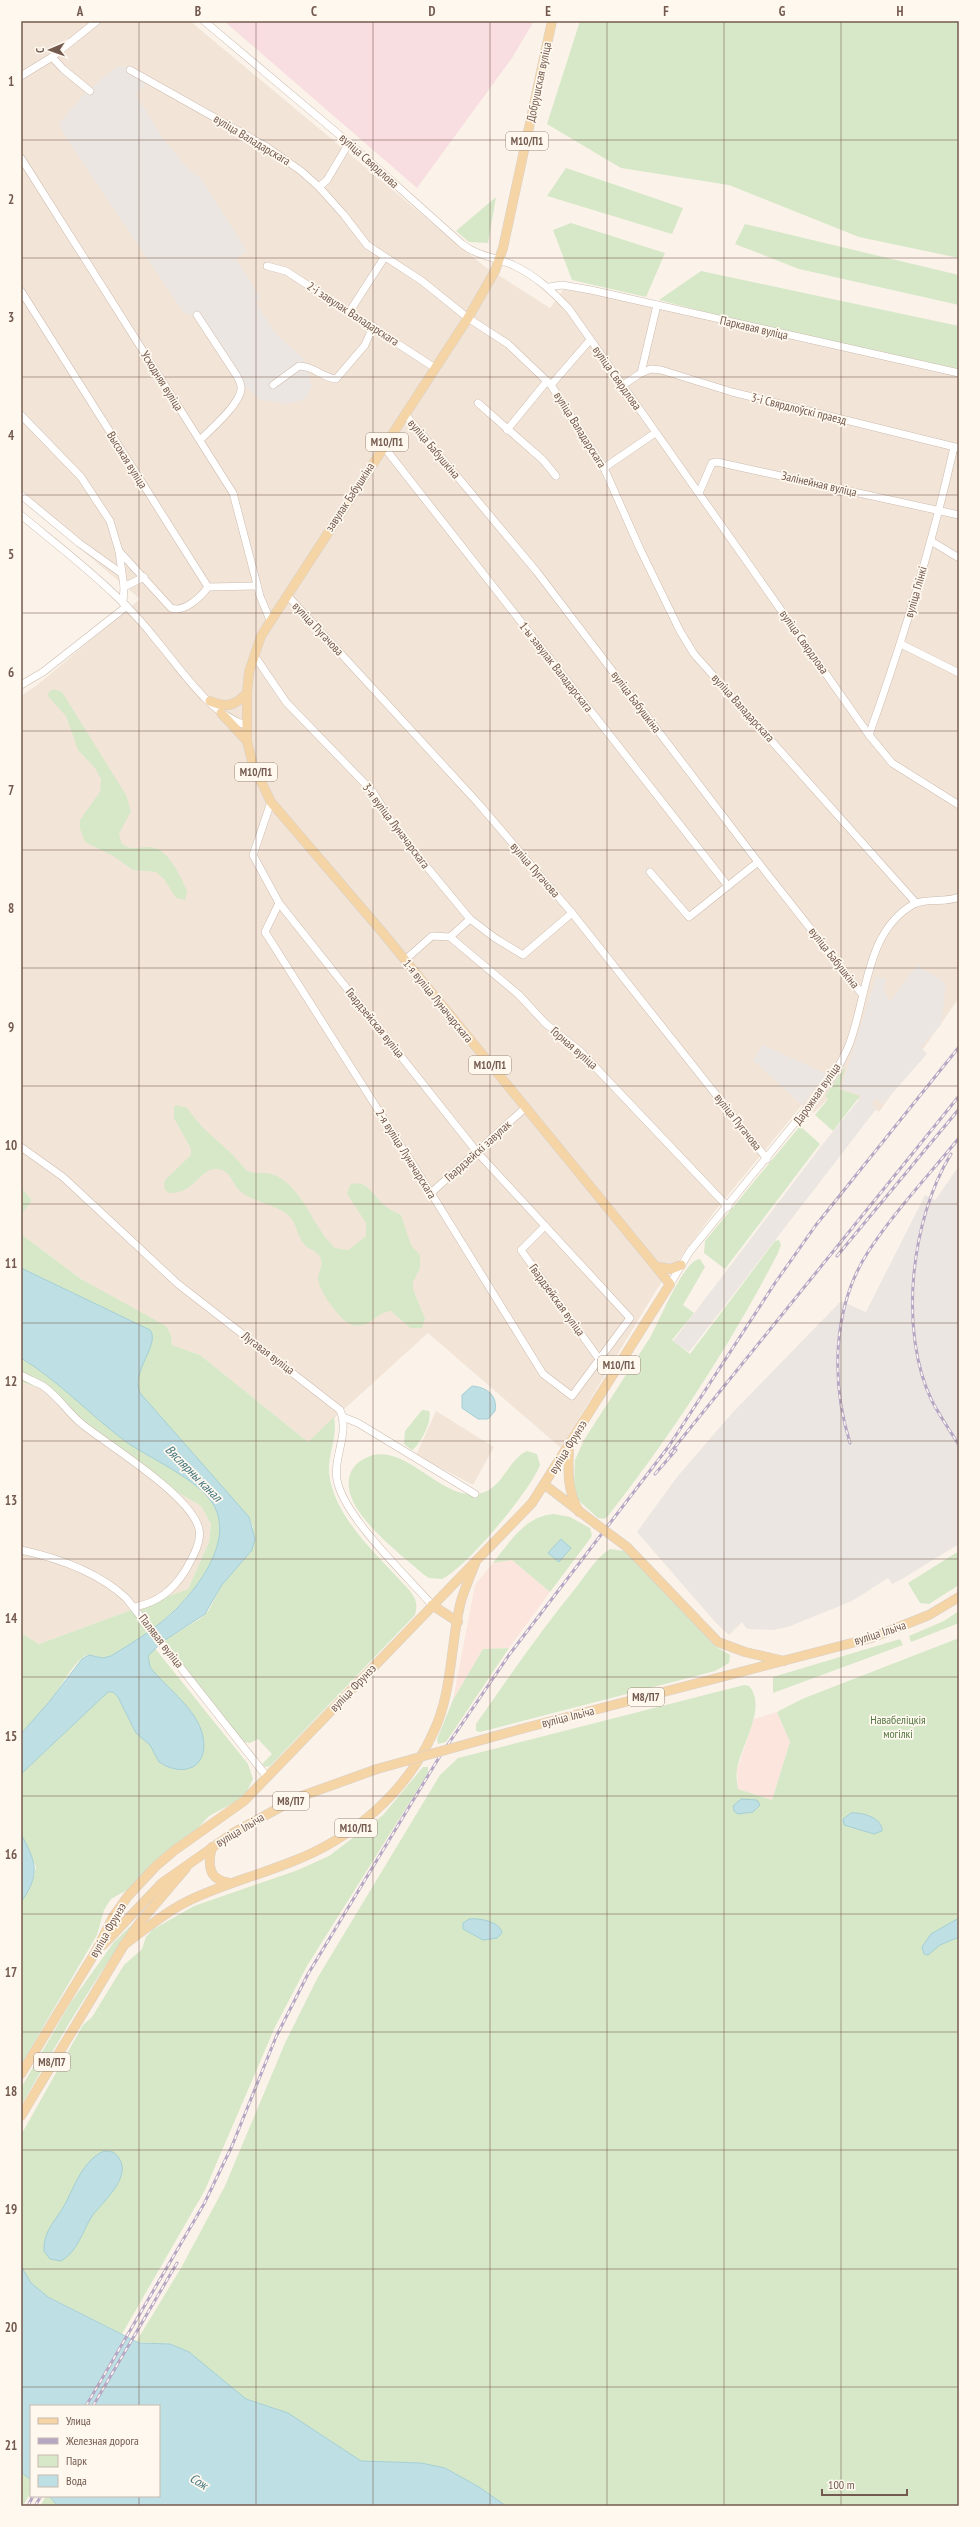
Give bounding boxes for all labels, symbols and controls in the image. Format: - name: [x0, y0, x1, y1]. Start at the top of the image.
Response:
- text: A: [76, 3, 84, 20]
- text: B: [195, 3, 201, 20]
- text: C: [311, 3, 317, 20]
- text: D: [429, 3, 436, 20]
- text: E: [545, 3, 551, 20]
- text: F: [663, 3, 669, 20]
- text: G: [779, 3, 786, 20]
- text: H: [897, 3, 904, 20]
- north arrow: [30, 30, 70, 70]
- street label: Добрушская вуліца: [523, 40, 554, 123]
- text: С: [33, 48, 47, 53]
- text: 1: [8, 73, 14, 90]
- street label: вуліца Валадарскага: [211, 111, 293, 168]
- street label: вуліца Свярдлова: [337, 130, 402, 191]
- road number: М10/П1: [506, 132, 548, 150]
- text: 2: [8, 191, 14, 208]
- street label: 2-і завулак Валадарскага: [304, 278, 402, 349]
- text: 3: [8, 309, 14, 326]
- street label: Паркавая вуліца: [719, 312, 790, 343]
- street label: вуліца Свярдлова: [590, 343, 645, 413]
- street label: Усходняя вуліца: [138, 348, 187, 414]
- street label: вуліца Валадарскага: [551, 389, 610, 471]
- street label: 3-і Свярдлоўскі праезд: [750, 389, 849, 428]
- street label: вуліца Бабушкіна: [405, 416, 464, 482]
- text: 4: [8, 427, 15, 444]
- street label: Высокая вуліца: [104, 428, 151, 491]
- road number: М10/П1: [366, 433, 408, 451]
- street label: завулак Бабушкіна: [322, 459, 378, 534]
- street label: Залінейная вуліца: [780, 468, 858, 500]
- text: 5: [8, 546, 14, 563]
- street label: вуліца Глінкі: [901, 565, 930, 619]
- street label: вуліца Пугачова: [290, 599, 347, 659]
- street label: вуліца Свярдлова: [777, 607, 832, 677]
- street label: 1-ы завулак Валадарскага: [516, 619, 596, 715]
- text: 6: [8, 664, 14, 681]
- street label: вуліца Бабушкіна: [608, 668, 665, 736]
- street label: вуліца Валадарскага: [709, 670, 778, 745]
- road number: М10/П1: [235, 763, 277, 781]
- street label: 3-я вуліца Луначарскага: [359, 780, 433, 871]
- text: 7: [8, 782, 14, 799]
- street label: вуліца Пугачова: [507, 839, 563, 900]
- text: 8: [8, 900, 14, 917]
- street label: вуліца Бабушкіна: [806, 924, 863, 991]
- street label: 1-я вуліца Луначарскага: [400, 956, 477, 1046]
- street label: Гвардзейская вуліца: [343, 985, 408, 1061]
- text: 9: [8, 1019, 14, 1036]
- street label: Горная вуліца: [548, 1023, 601, 1072]
- road number: М10/П1: [469, 1056, 511, 1074]
- street label: Дарожная вуліца: [790, 1060, 844, 1128]
- street label: вуліца Пугачова: [712, 1090, 765, 1153]
- street label: 2-я вуліца Луначарскага: [373, 1106, 440, 1201]
- street label: Гвардзейскі завулак: [441, 1117, 514, 1184]
- text: 10: [5, 1137, 17, 1154]
- text: 11: [5, 1255, 17, 1272]
- street label: Гвардзейская вуліца: [526, 1261, 589, 1339]
- street label: Лугавая вуліца: [238, 1327, 298, 1378]
- road number: М10/П1: [598, 1356, 640, 1374]
- text: 12: [5, 1373, 17, 1390]
- street label: вуліца Фрунзэ: [545, 1417, 590, 1476]
- water label: Вяслярны канал: [162, 1441, 227, 1507]
- text: 13: [5, 1492, 17, 1509]
- text: 14: [5, 1610, 18, 1627]
- street label: Палявая вуліца: [136, 1611, 187, 1671]
- street label: вуліца Ільіча: [852, 1617, 908, 1648]
- street label: вуліца Фрунзэ: [326, 1660, 379, 1715]
- road number: М8/П7: [628, 1688, 664, 1706]
- street label: вуліца Ільіча: [540, 1703, 596, 1730]
- park label: Навабеліцкія могілкі: [870, 1712, 926, 1741]
- text: 15: [5, 1728, 17, 1745]
- road number: М8/П7: [273, 1792, 309, 1810]
- street label: вуліца Ільіча: [213, 1809, 267, 1850]
- road number: М10/П1: [335, 1819, 377, 1837]
- text: 16: [5, 1846, 17, 1863]
- street label: вуліца Фрунзэ: [86, 1899, 129, 1960]
- text: 17: [5, 1964, 17, 1981]
- road number: М8/П7: [34, 2053, 70, 2071]
- text: 18: [5, 2083, 17, 2100]
- text: 19: [5, 2201, 17, 2218]
- text: 20: [5, 2319, 17, 2336]
- legend: [30, 2405, 160, 2497]
- text: Улица: [66, 2413, 91, 2428]
- text: Железная дорога: [65, 2433, 139, 2448]
- text: 21: [5, 2437, 17, 2454]
- text: Парк: [66, 2453, 87, 2468]
- water label: Сож: [187, 2469, 213, 2495]
- scale bar: [822, 2471, 907, 2497]
- text: Вода: [66, 2473, 87, 2488]
- text: 100 m: [828, 2477, 855, 2492]

